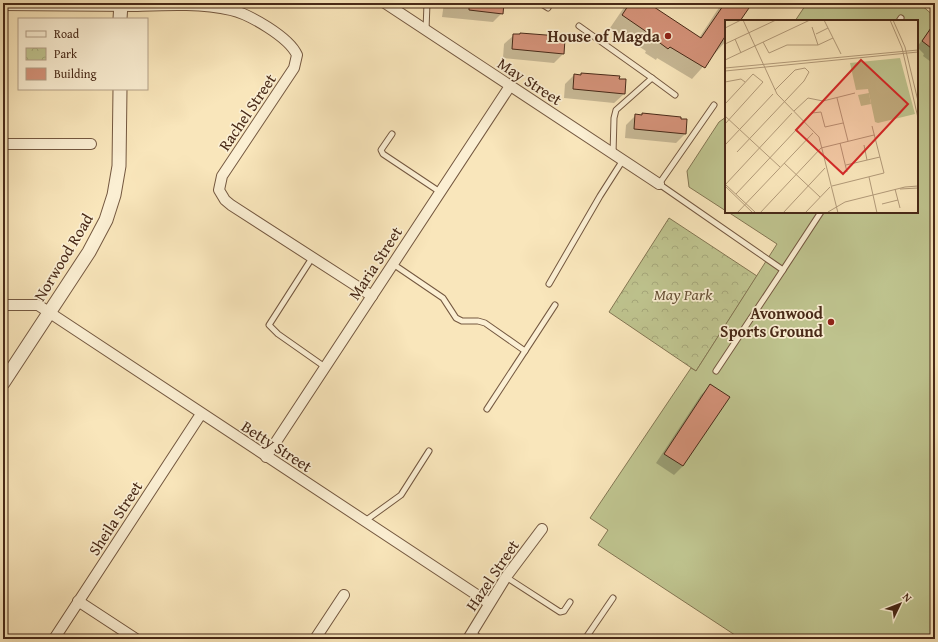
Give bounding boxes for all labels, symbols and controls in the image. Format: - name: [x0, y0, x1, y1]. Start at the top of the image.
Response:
- legend: [18, 18, 148, 90]
- inset map: [725, 20, 918, 213]
- place label: House of Magda: [548, 24, 661, 48]
- text: Road: [54, 25, 80, 42]
- marker: House of Magda: [663, 31, 673, 41]
- text: Park: [54, 45, 78, 62]
- street label: May Street: [493, 51, 567, 111]
- text: Building: [54, 65, 97, 82]
- street label: Rachel Street: [212, 68, 282, 155]
- street label: Norwood Road: [27, 208, 99, 305]
- street label: Maria Street: [342, 221, 408, 304]
- park label: May Park: [654, 282, 713, 306]
- place label: Avonwood Sports Ground: [720, 301, 824, 343]
- marker: Avonwood Sports Ground: [826, 317, 836, 327]
- street label: Betty Street: [237, 414, 317, 478]
- street label: Sheila Street: [82, 476, 148, 560]
- street label: Hazel Street: [459, 534, 525, 615]
- north arrow: [880, 584, 920, 624]
- text: N: [899, 589, 916, 606]

